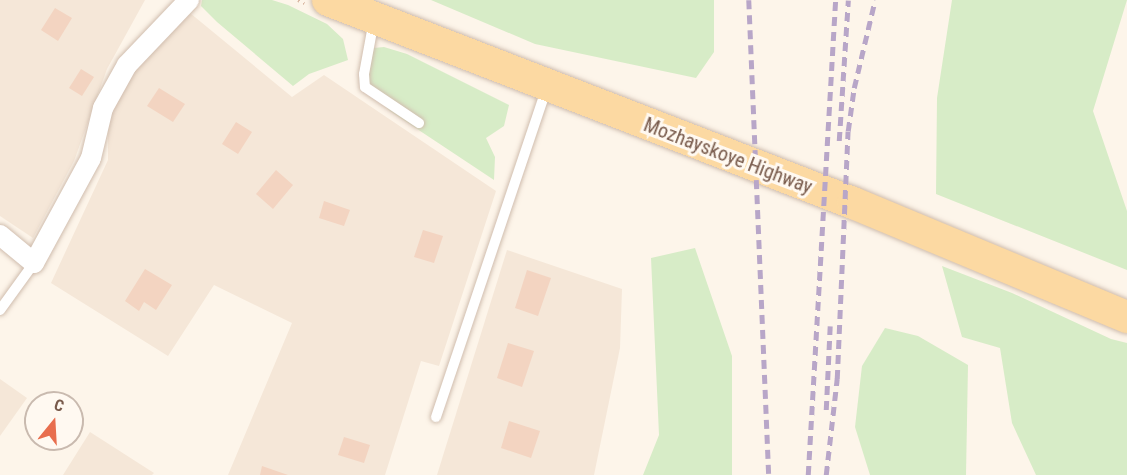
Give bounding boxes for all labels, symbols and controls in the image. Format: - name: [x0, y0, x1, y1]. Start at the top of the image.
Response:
- street label: Mozhayskoye Highway: [640, 113, 816, 199]
- north arrow: [24, 391, 84, 451]
- text: С: [52, 395, 66, 416]

